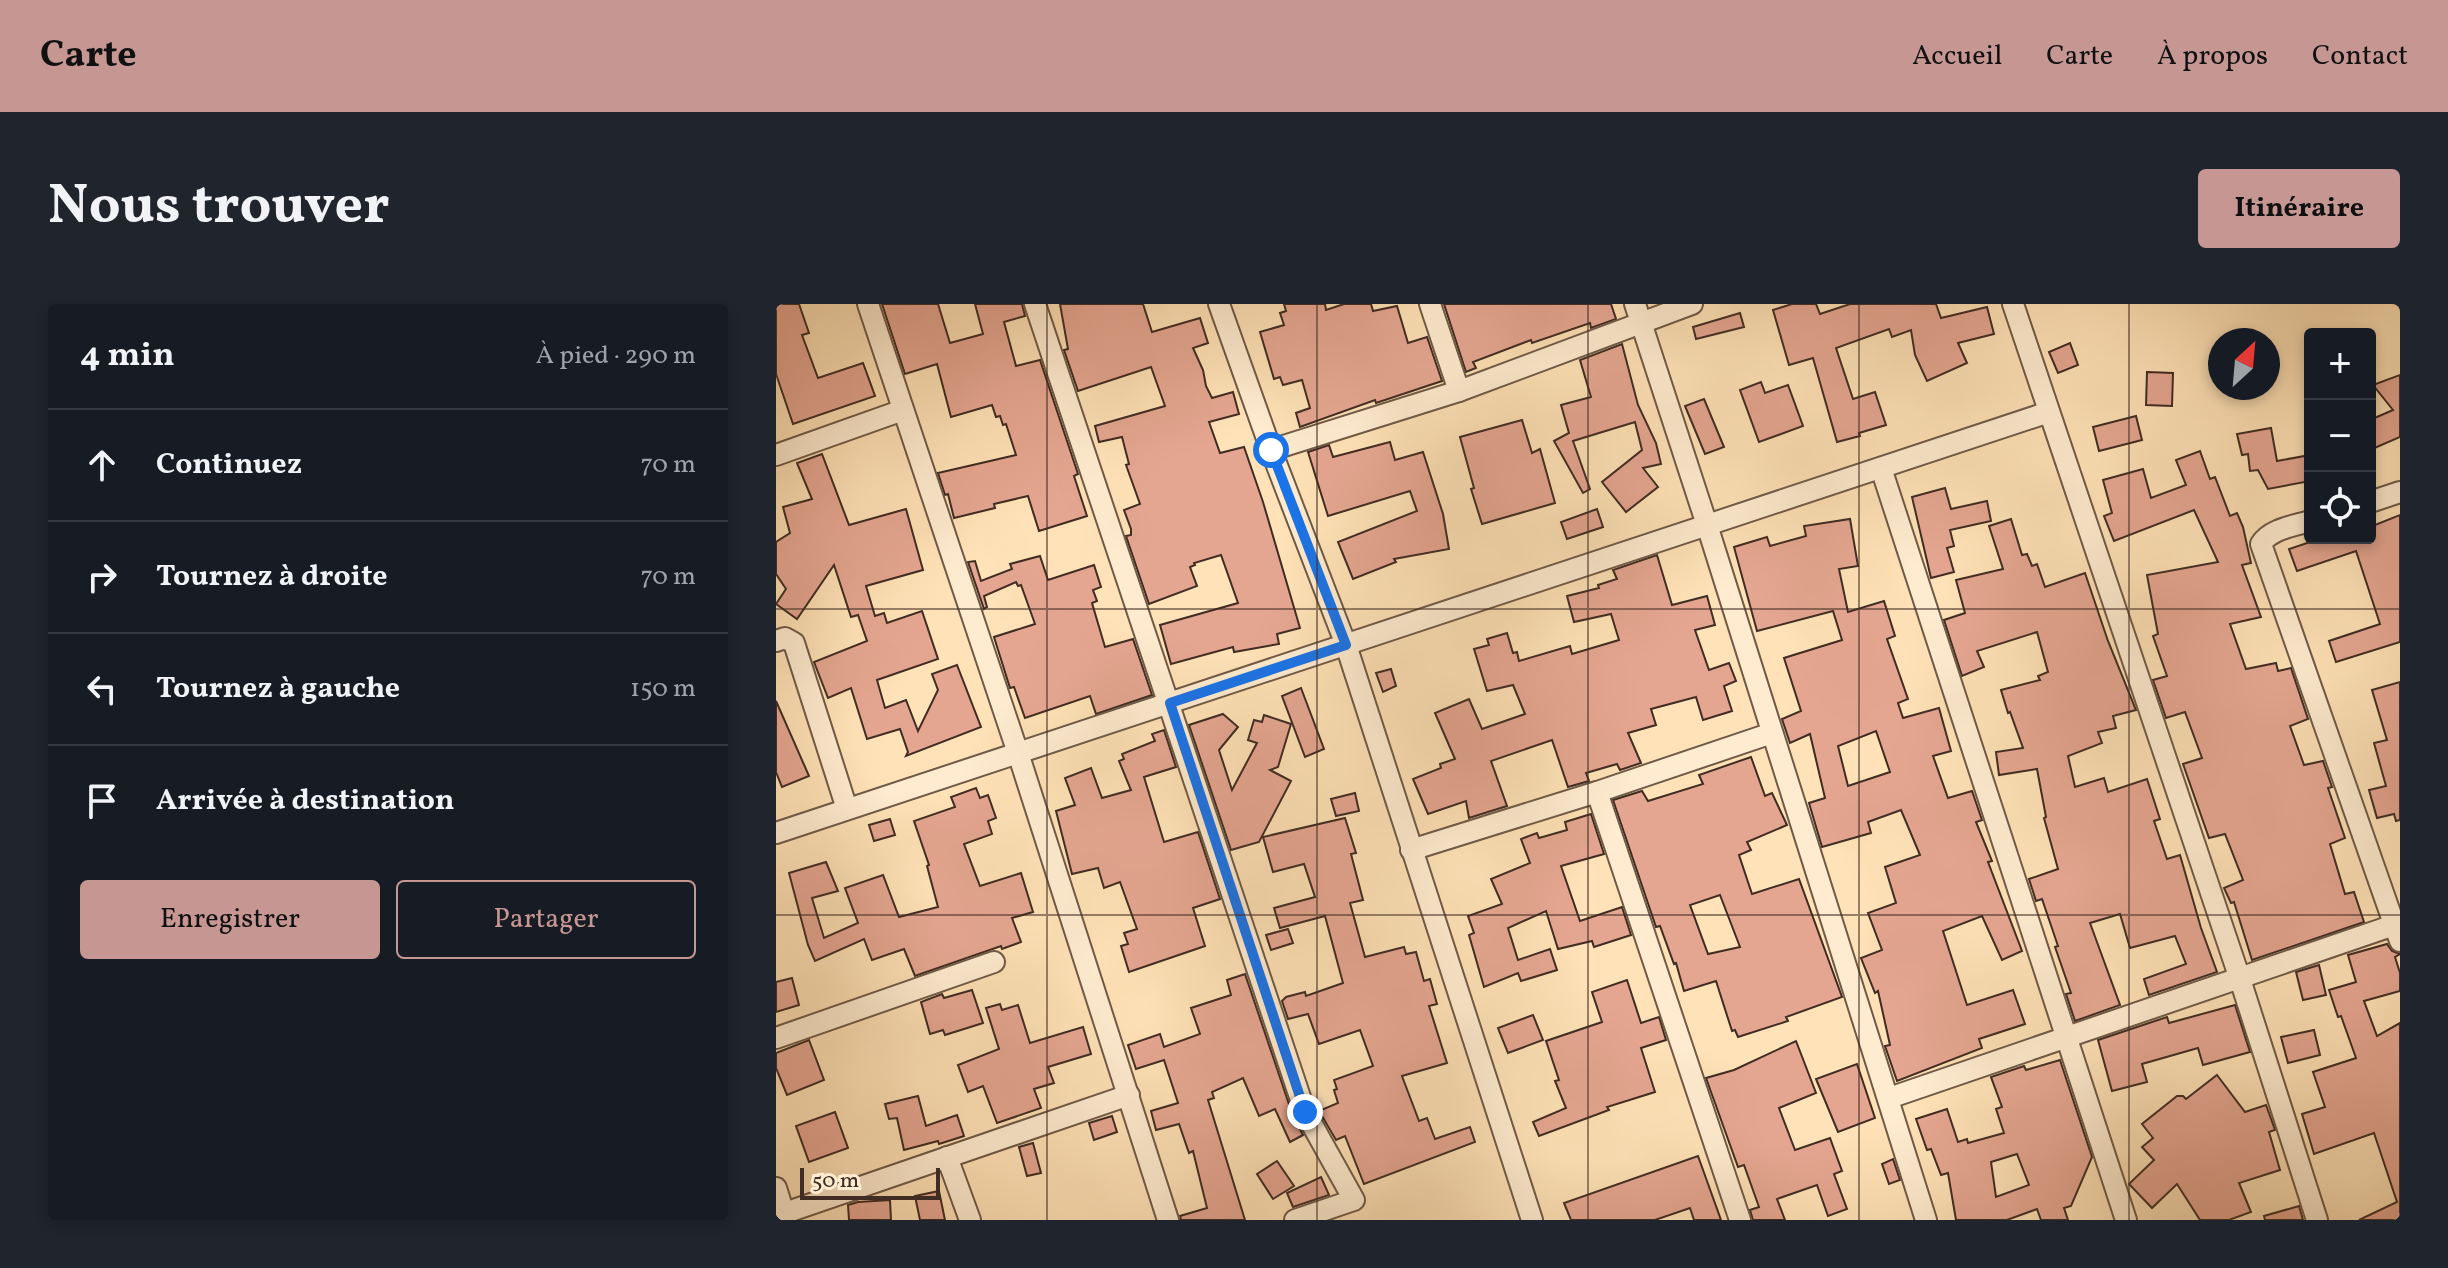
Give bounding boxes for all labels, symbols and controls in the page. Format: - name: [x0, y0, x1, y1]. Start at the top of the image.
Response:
- text: Carte: [40, 30, 137, 83]
- text: Accueil: [1912, 37, 2002, 76]
- text: Carte: [2046, 37, 2113, 76]
- text: À propos: [2157, 37, 2268, 76]
- text: Contact: [2312, 37, 2408, 76]
- text: Nous trouver: [48, 169, 390, 247]
- button: Itinéraire: [2198, 169, 2400, 248]
- north arrow: [2208, 328, 2280, 400]
- map controls: [2304, 328, 2376, 544]
- button: +: [2304, 328, 2376, 400]
- text: 4 min: [80, 333, 175, 380]
- text: À pied · 290 m: [536, 338, 696, 374]
- button: −: [2304, 400, 2376, 472]
- route start: [1253, 432, 1289, 468]
- icon: ahead: [80, 443, 124, 487]
- text: Continuez: [156, 444, 302, 486]
- text: 70 m: [641, 447, 696, 483]
- button: locate: [2304, 472, 2376, 544]
- icon: right: [80, 555, 124, 599]
- text: Tournez à droite: [156, 556, 388, 598]
- text: 70 m: [641, 559, 696, 595]
- icon: left: [80, 667, 124, 711]
- text: Tournez à gauche: [156, 668, 400, 710]
- text: 150 m: [630, 671, 696, 707]
- icon: arrive: [80, 779, 124, 823]
- text: Arrivée à destination: [156, 780, 455, 822]
- button: Enregistrer: [80, 880, 380, 959]
- button: Partager: [396, 880, 696, 959]
- route end: [1287, 1094, 1323, 1130]
- scale bar: [800, 1164, 940, 1200]
- text: 50 m: [812, 1166, 859, 1197]

